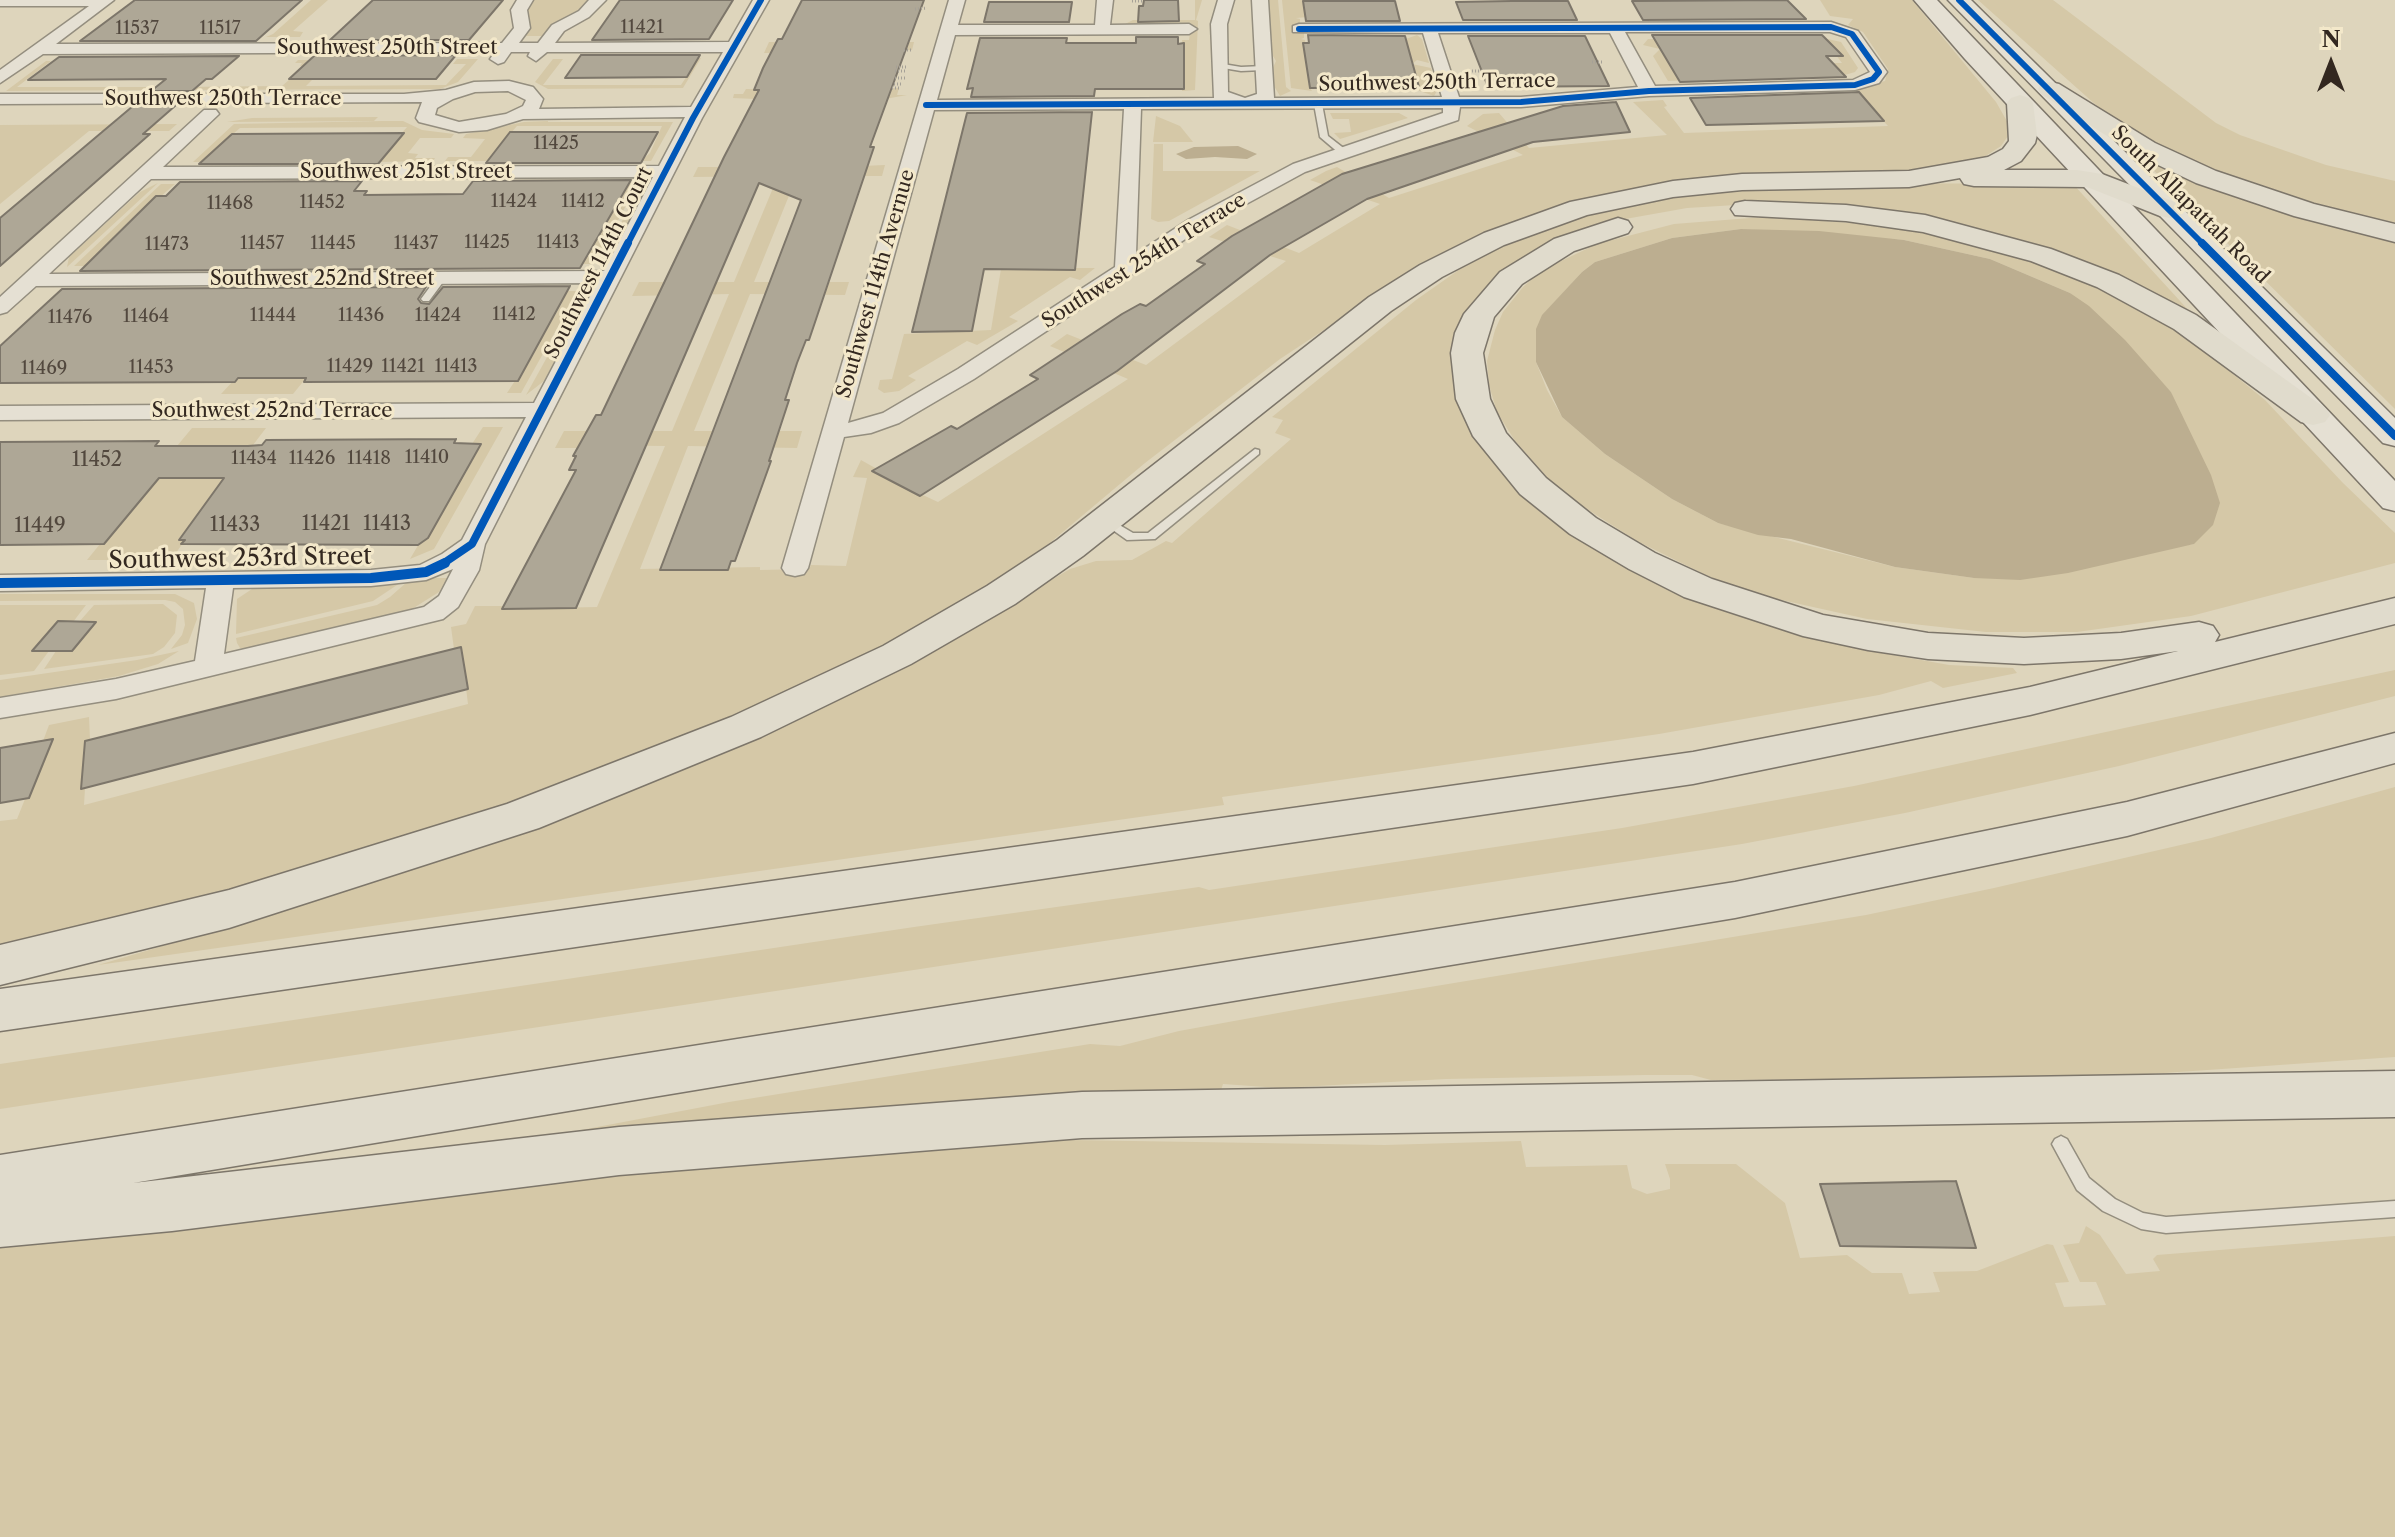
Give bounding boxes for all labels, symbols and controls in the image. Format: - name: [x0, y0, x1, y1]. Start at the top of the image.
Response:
- house number: 11421: [620, 17, 664, 39]
- house number: 11537: [115, 18, 159, 40]
- house number: 11517: [199, 18, 241, 40]
- north arrow: [2291, 24, 2371, 104]
- text: N: [2321, 26, 2341, 53]
- street label: Southwest 250th Street: [277, 36, 497, 60]
- street label: Southwest 250th Terrace: [1318, 69, 1556, 97]
- street label: Southwest 250th Terrace: [104, 87, 342, 111]
- street label: South Allapattah Road: [2106, 121, 2274, 289]
- house number: 11425: [533, 133, 579, 155]
- street label: Southwest 251st Street: [300, 160, 512, 184]
- street label: Southwest 114th Court: [540, 163, 658, 363]
- street label: Southwest 114th Avernue: [832, 167, 920, 401]
- street label: Southwest 254th Terrace: [1038, 188, 1250, 334]
- house number: 11424: [491, 191, 537, 213]
- house number: 11412: [561, 191, 605, 213]
- house number: 11452: [299, 192, 345, 214]
- house number: 11468: [207, 193, 253, 215]
- house number: 11425: [464, 232, 510, 254]
- house number: 11413: [536, 232, 580, 254]
- house number: 11457: [240, 233, 284, 255]
- house number: 11445: [310, 233, 356, 255]
- house number: 11437: [394, 233, 438, 255]
- house number: 11473: [145, 234, 189, 256]
- street label: Southwest 252nd Street: [210, 267, 434, 291]
- house number: 11412: [492, 304, 536, 326]
- house number: 11444: [250, 305, 296, 327]
- house number: 11436: [338, 305, 384, 327]
- house number: 11424: [415, 305, 461, 327]
- house number: 11464: [123, 306, 169, 328]
- house number: 11476: [48, 307, 92, 329]
- house number: 11429: [327, 356, 373, 378]
- house number: 11421: [381, 356, 425, 378]
- house number: 11413: [434, 356, 478, 378]
- house number: 11453: [128, 357, 174, 379]
- house number: 11469: [21, 358, 67, 380]
- street label: Southwest 252nd Terrace: [152, 399, 392, 423]
- house number: 11410: [405, 447, 449, 469]
- house number: 11452: [72, 448, 122, 472]
- house number: 11434: [231, 448, 277, 470]
- house number: 11426: [289, 448, 335, 470]
- house number: 11418: [347, 448, 391, 470]
- house number: 11421: [302, 512, 350, 536]
- house number: 11413: [363, 512, 411, 536]
- house number: 11433: [210, 513, 260, 537]
- house number: 11449: [14, 514, 66, 538]
- street label: Southwest 253rd Street: [108, 542, 372, 576]

